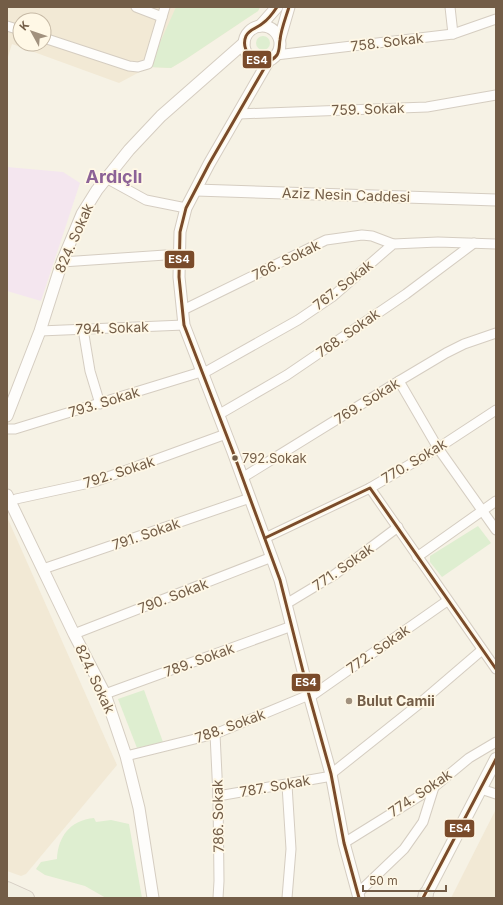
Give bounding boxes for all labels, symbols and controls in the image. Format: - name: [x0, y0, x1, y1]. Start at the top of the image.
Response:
- north arrow: [12, 12, 52, 52]
- text: K: [16, 18, 32, 33]
- street label: 758. Sokak: [350, 29, 425, 54]
- line badge: ES4: [242, 50, 272, 69]
- text: ES4: [246, 53, 268, 67]
- street label: 759. Sokak: [331, 99, 405, 118]
- district label: Ardıçlı: [86, 166, 142, 187]
- street label: Aziz Nesin Caddesi: [282, 184, 410, 205]
- street label: 824. Sokak: [51, 200, 97, 275]
- street label: 766. Sokak: [249, 236, 323, 283]
- line badge: ES4: [164, 250, 195, 269]
- text: ES4: [168, 252, 190, 266]
- street label: 767. Sokak: [309, 256, 376, 313]
- street label: 768. Sokak: [313, 304, 383, 361]
- street label: 794. Sokak: [75, 318, 149, 337]
- street label: 769. Sokak: [331, 374, 403, 427]
- street label: 793. Sokak: [66, 383, 142, 420]
- street label: 770. Sokak: [378, 434, 450, 487]
- place label: 792.Sokak: [242, 450, 307, 466]
- street label: 792. Sokak: [81, 452, 157, 491]
- marker: 792.Sokak: [230, 453, 240, 463]
- street label: 791. Sokak: [110, 514, 182, 553]
- street label: 771. Sokak: [309, 539, 377, 594]
- street label: 790. Sokak: [135, 574, 210, 617]
- street label: 772. Sokak: [343, 620, 413, 677]
- street label: 789. Sokak: [161, 639, 236, 680]
- street label: 824. Sokak: [72, 642, 119, 716]
- line badge: ES4: [291, 673, 321, 692]
- text: ES4: [295, 675, 317, 689]
- place label: Bulut Camii: [357, 692, 435, 709]
- marker: Bulut Camii: [344, 696, 354, 706]
- street label: 788. Sokak: [192, 705, 267, 746]
- street label: 774. Sokak: [385, 765, 455, 820]
- street label: 787. Sokak: [238, 771, 312, 800]
- street label: 786. Sokak: [208, 779, 227, 853]
- line badge: ES4: [444, 819, 475, 838]
- text: ES4: [449, 821, 471, 835]
- scale bar: [363, 867, 446, 893]
- text: 50 m: [369, 873, 398, 888]

